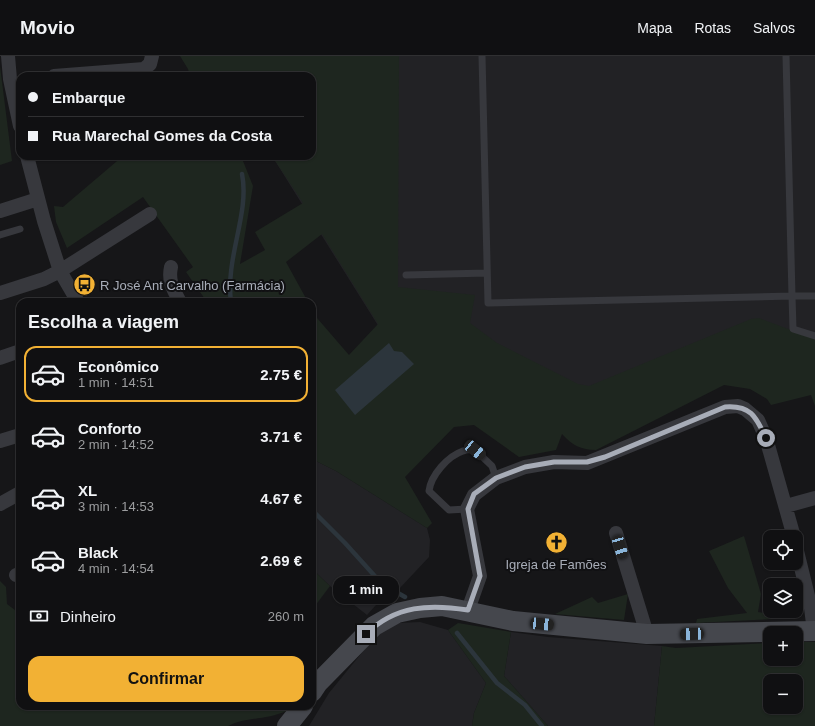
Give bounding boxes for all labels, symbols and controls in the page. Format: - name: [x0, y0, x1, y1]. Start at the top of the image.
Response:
- text: Movio: [20, 17, 75, 38]
- text: Mapa: [637, 20, 672, 36]
- text: Rotas: [694, 20, 731, 36]
- text: Salvos: [753, 20, 795, 36]
- text: Embarque: [52, 89, 125, 106]
- text: Rua Marechal Gomes da Costa: [52, 127, 272, 144]
- bus stop icon: R José Ant Carvalho (Farmácia): [71, 272, 97, 298]
- place label: R José Ant Carvalho (Farmácia): [100, 278, 285, 293]
- text: Escolha a viagem: [28, 312, 179, 332]
- icon: car: [30, 356, 66, 392]
- text: Econômico: [78, 358, 159, 375]
- text: 2.75 €: [260, 366, 302, 383]
- text: 1 min · 14:51: [78, 375, 154, 390]
- icon: car: [30, 418, 66, 454]
- text: Conforto: [78, 420, 141, 437]
- text: 3.71 €: [260, 428, 302, 445]
- route start: [757, 429, 775, 447]
- text: 2 min · 14:52: [78, 437, 154, 452]
- car: [462, 438, 488, 462]
- icon: car: [30, 480, 66, 516]
- text: XL: [78, 482, 97, 499]
- text: 4.67 €: [260, 490, 302, 507]
- text: 3 min · 14:53: [78, 499, 154, 514]
- church icon: Igreja de Famões: [543, 529, 569, 555]
- map controls: [763, 530, 803, 714]
- button: locate: [763, 530, 803, 570]
- car: [611, 534, 629, 560]
- icon: car: [30, 542, 66, 578]
- text: Black: [78, 544, 118, 561]
- text: 2.69 €: [260, 552, 302, 569]
- place label: Igreja de Famões: [505, 557, 607, 572]
- text: 4 min · 14:54: [78, 561, 154, 576]
- callout: 1 min: [333, 576, 399, 604]
- button: layers: [763, 578, 803, 618]
- text: 1 min: [349, 582, 383, 597]
- icon: cash: [28, 605, 50, 627]
- text: Dinheiro: [60, 608, 116, 625]
- text: 260 m: [268, 609, 304, 624]
- car: [530, 617, 554, 631]
- route end: [357, 625, 375, 643]
- button: +: [763, 626, 803, 666]
- car: [680, 628, 704, 640]
- button: Confirmar: [28, 656, 304, 702]
- button: −: [763, 674, 803, 714]

